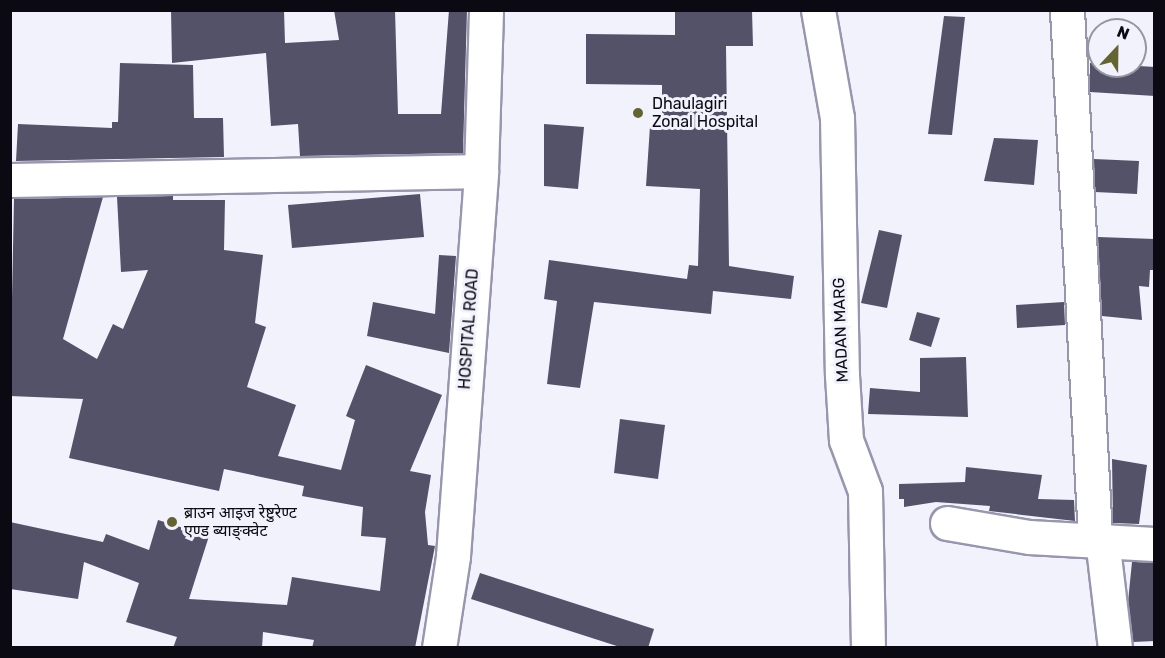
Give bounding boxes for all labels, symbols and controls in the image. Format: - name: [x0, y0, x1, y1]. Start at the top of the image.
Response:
- north arrow: [1087, 18, 1147, 78]
- text: N: [1114, 22, 1132, 44]
- place label: Dhaulagiri Zonal Hospital: [652, 94, 758, 132]
- marker: Dhaulagiri Zonal Hospital: [629, 104, 647, 122]
- street label: HOSPITAL ROAD: [455, 268, 483, 390]
- street label: MADAN MARG: [830, 277, 852, 383]
- place label: ब्राउन आइज रेष्टुरेण्ट एण्ड ब्याङ्क्वेट: [184, 503, 297, 541]
- marker: ब्राउन आइज रेष्टुरेण्ट एण्ड ब्याङ्क्वेट: [165, 515, 179, 529]

